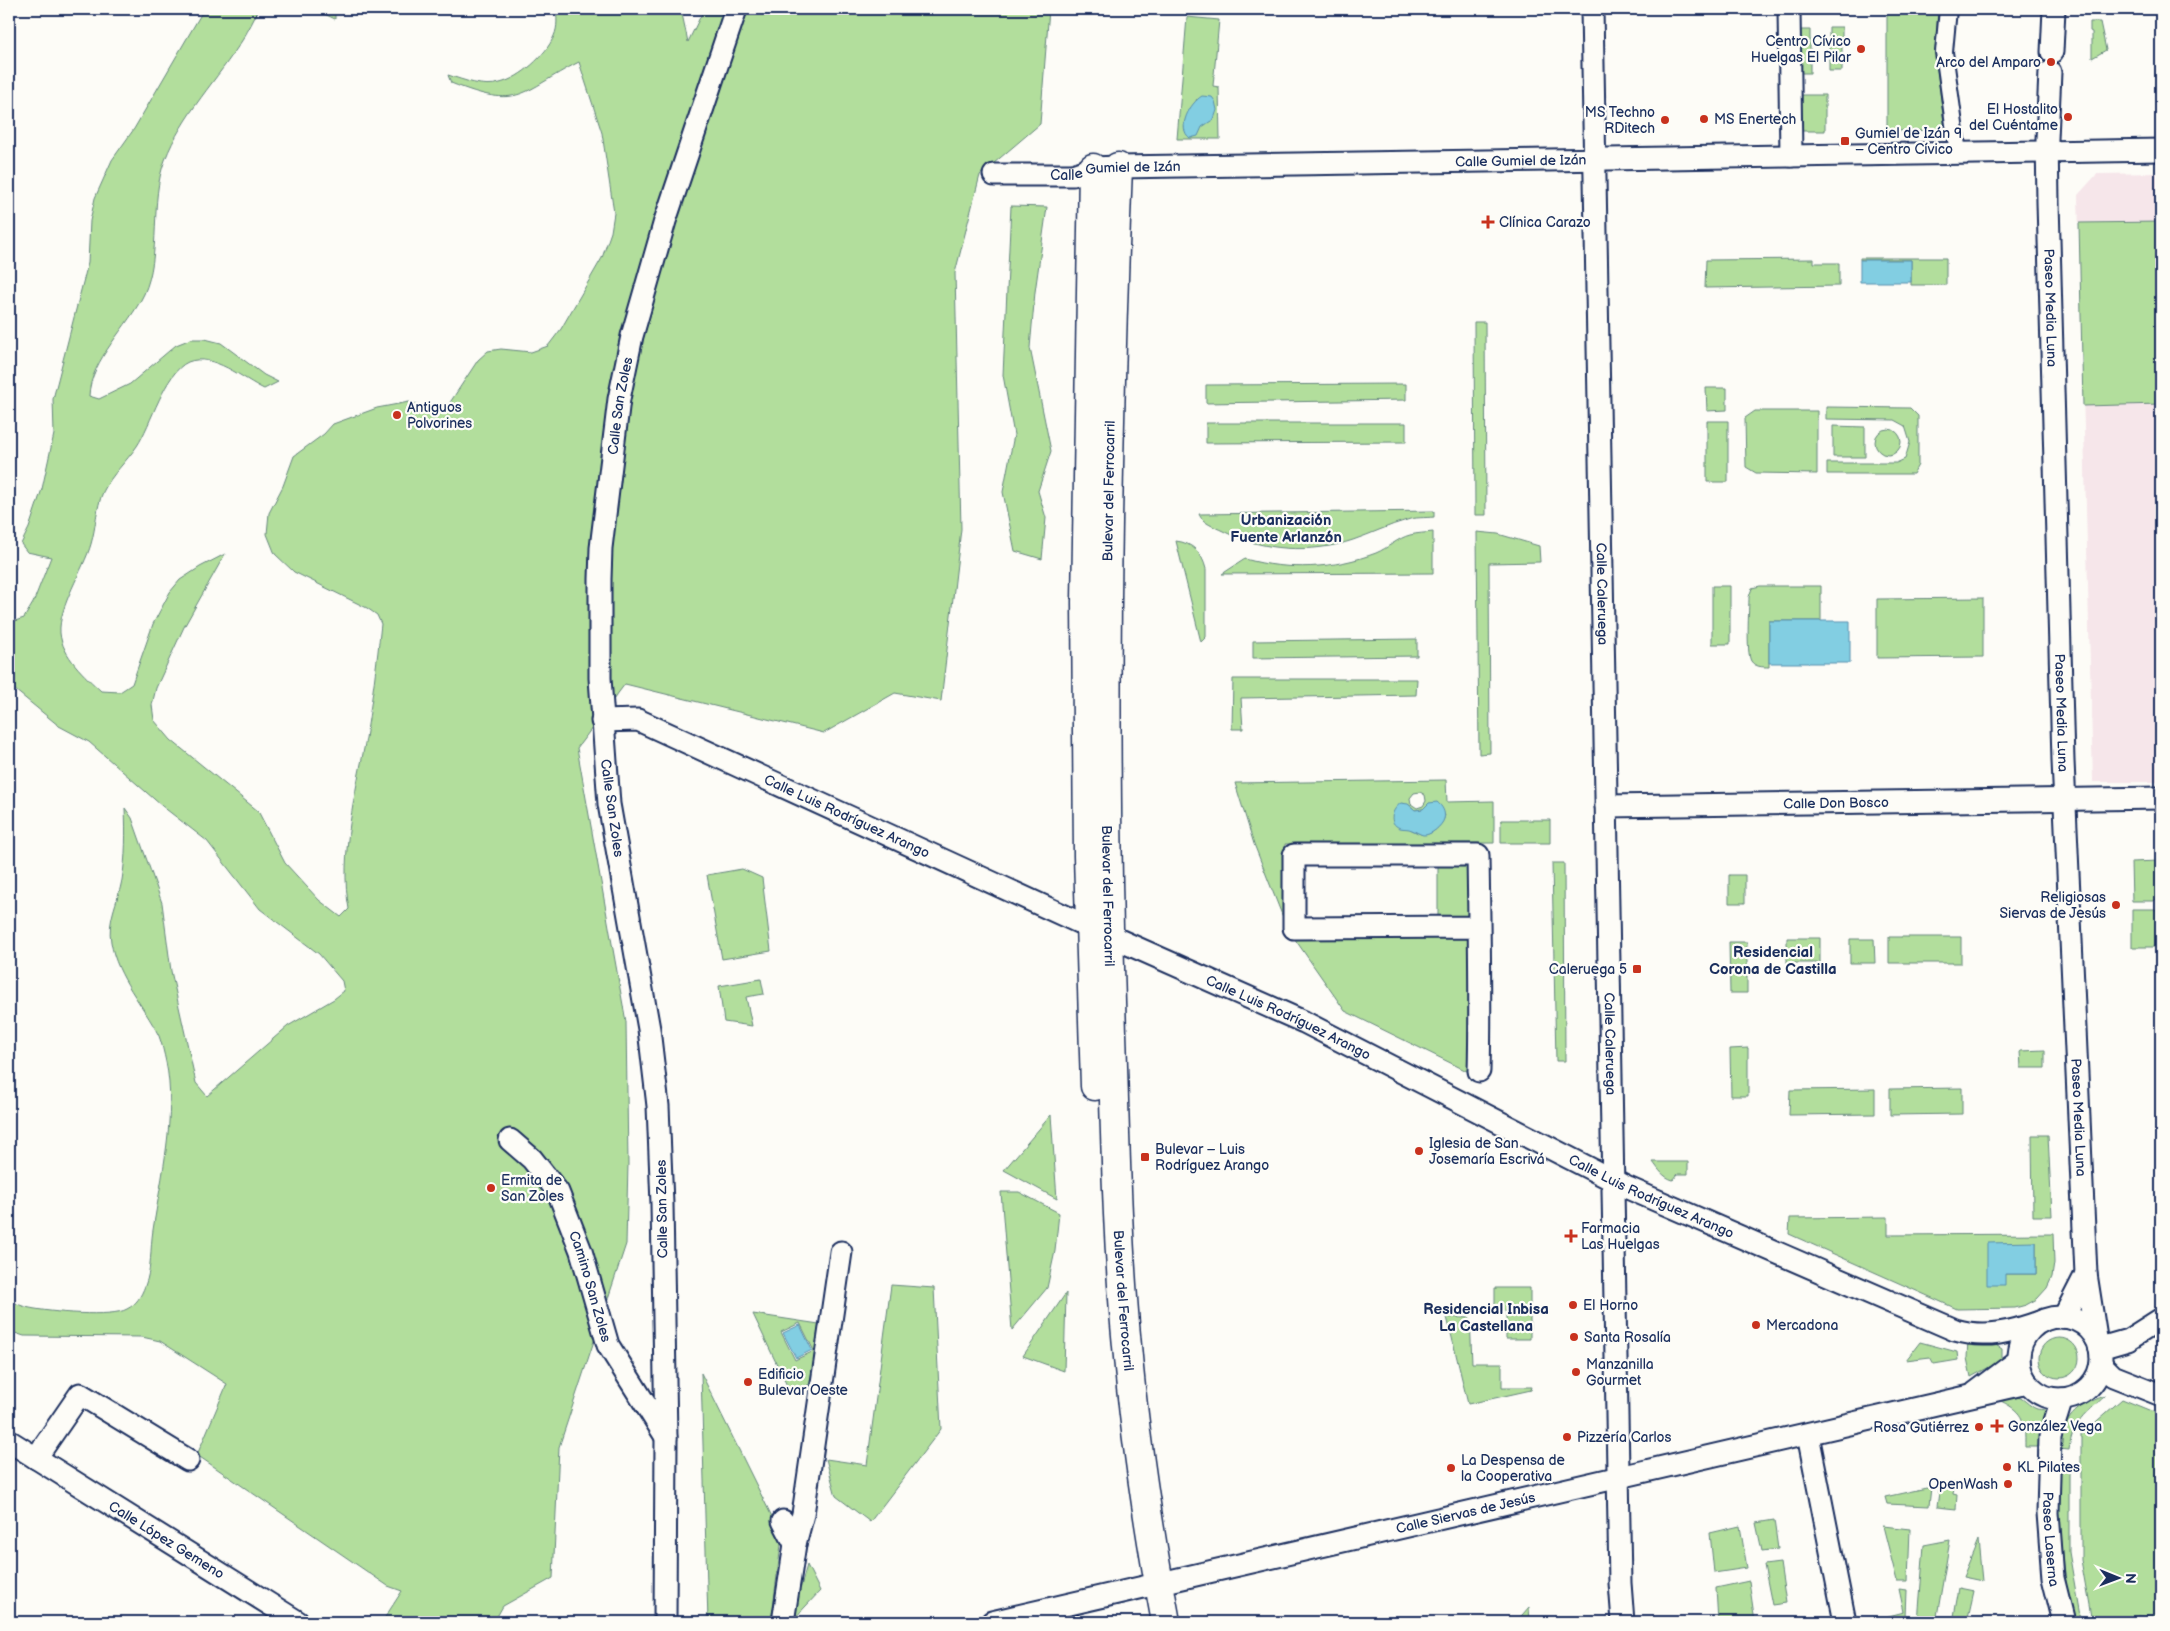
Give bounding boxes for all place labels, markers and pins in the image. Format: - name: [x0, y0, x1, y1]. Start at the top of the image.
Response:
- place label: Centro Cívico Huelgas El Pilar: [1751, 33, 1852, 66]
- marker: Centro Cívico Huelgas El Pilar: [1855, 43, 1867, 55]
- place label: Arco del Amparo: [1936, 54, 2041, 71]
- marker: Arco del Amparo: [2045, 56, 2057, 68]
- place label: El Hostalito del Cuéntame: [1969, 101, 2058, 134]
- place label: MS Techno RDitech: [1585, 104, 1655, 137]
- place label: MS Enertech: [1714, 111, 1797, 128]
- marker: El Hostalito del Cuéntame: [2062, 111, 2074, 123]
- marker: MS Enertech: [1698, 113, 1710, 125]
- marker: MS Techno RDitech: [1659, 114, 1671, 126]
- place label: Gumiel de Izán 9 – Centro Cívico: [1855, 125, 1962, 158]
- marker: Gumiel de Izán 9 – Centro Cívico: [1839, 135, 1851, 147]
- place label: Clínica Carazo: [1499, 214, 1591, 231]
- marker: Clínica Carazo: [1481, 215, 1495, 229]
- place label: Antiguos Polvorines: [407, 399, 472, 432]
- marker: Antiguos Polvorines: [391, 409, 403, 421]
- place label: Religiosas Siervas de Jesús: [1999, 889, 2106, 922]
- marker: Religiosas Siervas de Jesús: [2110, 899, 2122, 911]
- place label: Caleruega 5: [1549, 961, 1627, 978]
- marker: Caleruega 5: [1631, 963, 1643, 975]
- place label: Iglesia de San Josemaría Escrivá: [1429, 1135, 1545, 1168]
- place label: Bulevar – Luis Rodríguez Arango: [1155, 1141, 1269, 1174]
- marker: Iglesia de San Josemaría Escrivá: [1413, 1145, 1425, 1157]
- marker: Bulevar – Luis Rodríguez Arango: [1139, 1151, 1151, 1163]
- place label: Ermita de San Zoles: [501, 1172, 564, 1205]
- marker: Ermita de San Zoles: [485, 1182, 497, 1194]
- place label: Farmacia Las Huelgas: [1581, 1220, 1660, 1253]
- marker: Farmacia Las Huelgas: [1565, 1230, 1577, 1242]
- place label: El Horno: [1583, 1297, 1638, 1314]
- marker: El Horno: [1567, 1299, 1579, 1311]
- place label: Mercadona: [1766, 1317, 1838, 1334]
- marker: Mercadona: [1750, 1319, 1762, 1331]
- place label: Santa Rosalía: [1584, 1329, 1671, 1346]
- marker: Santa Rosalía: [1568, 1331, 1580, 1343]
- place label: Manzanilla Gourmet: [1586, 1356, 1654, 1389]
- place label: Edificio Bulevar Oeste: [758, 1366, 848, 1399]
- marker: Manzanilla Gourmet: [1570, 1366, 1582, 1378]
- marker: Edificio Bulevar Oeste: [742, 1376, 754, 1388]
- place label: González Vega: [2008, 1418, 2102, 1435]
- place label: Rosa Gutiérrez: [1873, 1419, 1969, 1436]
- marker: González Vega: [1990, 1419, 2004, 1433]
- marker: Rosa Gutiérrez: [1973, 1421, 1985, 1433]
- place label: Pizzería Carlos: [1577, 1429, 1672, 1446]
- marker: Pizzería Carlos: [1561, 1431, 1573, 1443]
- place label: La Despensa de la Cooperativa: [1461, 1452, 1565, 1485]
- place label: KL Pilates: [2017, 1459, 2080, 1476]
- marker: KL Pilates: [2001, 1461, 2013, 1473]
- marker: La Despensa de la Cooperativa: [1445, 1462, 1457, 1474]
- place label: OpenWash: [1928, 1476, 1998, 1493]
- marker: OpenWash: [2002, 1478, 2014, 1490]

